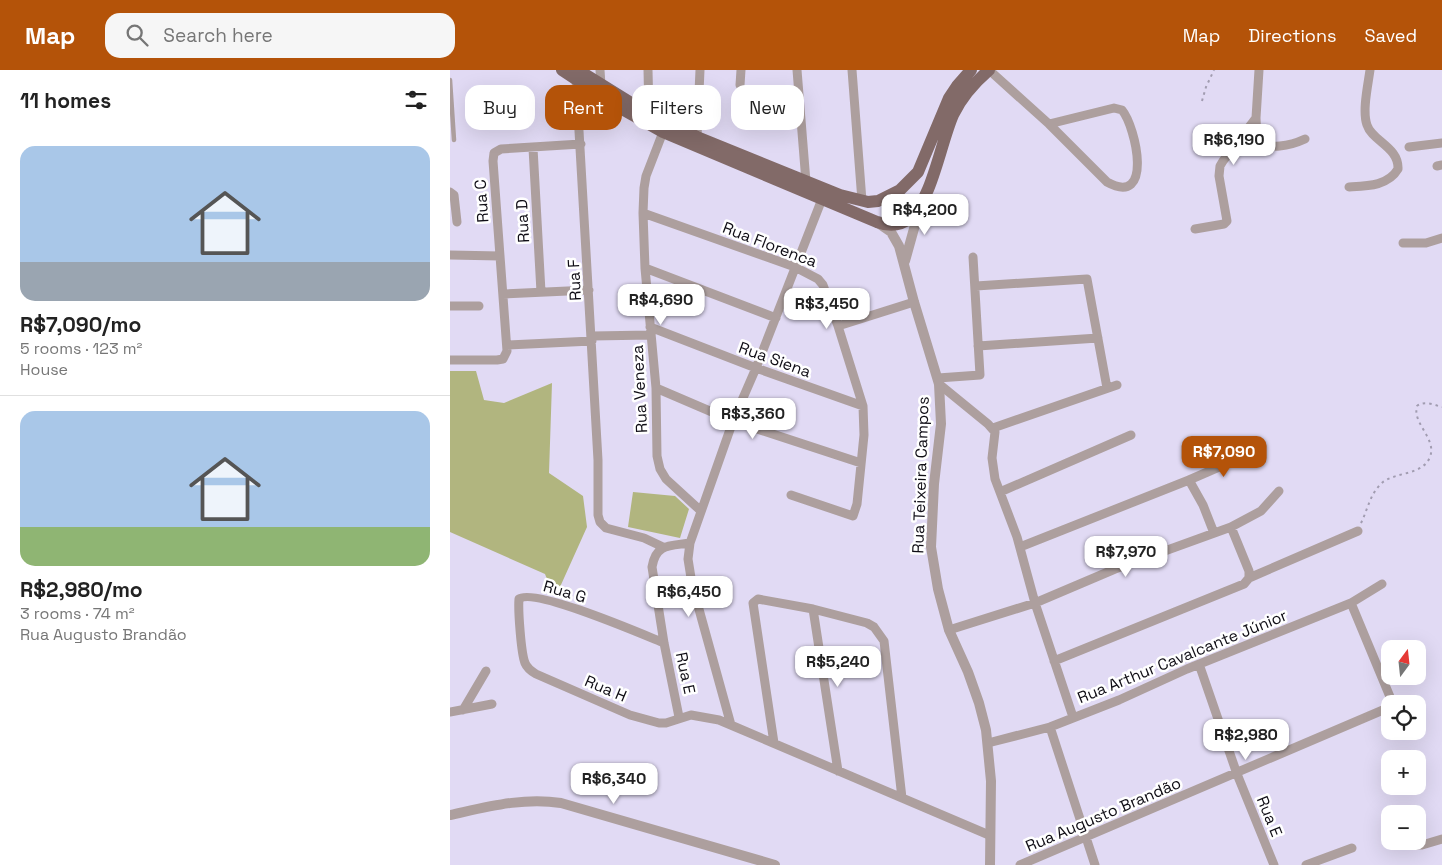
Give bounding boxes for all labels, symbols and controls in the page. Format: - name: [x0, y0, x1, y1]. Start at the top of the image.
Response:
- search box: [105, 13, 455, 58]
- text: Map: [25, 20, 75, 51]
- icon: search: [123, 21, 151, 49]
- text: Search here: [163, 23, 273, 48]
- text: Map: [1183, 24, 1220, 47]
- text: Directions: [1248, 24, 1337, 47]
- text: Saved: [1365, 24, 1417, 47]
- chip: Buy: [465, 85, 535, 130]
- chip: Rent: [545, 85, 622, 130]
- chip: Filters: [632, 85, 721, 130]
- chip: New: [731, 85, 804, 130]
- icon: filters: [402, 86, 430, 114]
- text: 11 homes: [20, 87, 111, 114]
- pin: R$6,190: [1188, 124, 1280, 166]
- text: R$6,190: [1203, 129, 1265, 150]
- icon: home: [180, 178, 270, 268]
- street label: Rua C: [470, 179, 493, 223]
- pin: R$4,200: [879, 194, 971, 236]
- street label: Rua D: [511, 199, 534, 243]
- text: R$4,200: [893, 199, 957, 220]
- street label: Rua Florenca: [720, 217, 820, 272]
- street label: Rua F: [563, 258, 586, 301]
- pin: R$4,690: [615, 284, 707, 326]
- pin: R$3,450: [781, 288, 873, 330]
- text: R$4,690: [629, 289, 693, 310]
- text: R$3,450: [795, 293, 859, 314]
- text: R$7,090/mo: [20, 311, 141, 338]
- street label: Rua Siena: [736, 337, 814, 382]
- text: 5 rooms · 123 m²: [20, 338, 142, 359]
- street label: Rua Veneza: [627, 344, 652, 434]
- text: House: [20, 359, 68, 380]
- street label: Rua Teixeira Campos: [907, 396, 934, 554]
- pin: R$3,360: [707, 398, 799, 440]
- text: R$3,360: [721, 403, 785, 424]
- pin: R$7,090: [1178, 436, 1270, 478]
- text: R$7,090: [1193, 441, 1255, 462]
- icon: home: [180, 444, 270, 534]
- pin: R$7,970: [1080, 536, 1172, 578]
- text: R$7,970: [1096, 541, 1157, 562]
- street label: Rua G: [541, 575, 589, 608]
- text: R$2,980/mo: [20, 576, 143, 603]
- pin: R$6,450: [643, 576, 735, 618]
- text: R$6,450: [657, 581, 721, 602]
- text: 3 rooms · 74 m²: [20, 603, 135, 624]
- street label: Rua Arthur Cavalcante Júnior: [1074, 605, 1290, 708]
- text: Rua Augusto Brandão: [20, 624, 187, 645]
- north arrow: [1381, 640, 1426, 685]
- map controls: [1381, 640, 1426, 850]
- pin: R$5,240: [792, 646, 884, 688]
- street label: Rua E: [671, 650, 700, 696]
- text: R$5,240: [806, 651, 870, 672]
- street label: Rua H: [582, 670, 630, 707]
- button: locate: [1381, 695, 1426, 740]
- pin: R$2,980: [1200, 718, 1292, 761]
- text: R$2,980: [1214, 724, 1278, 745]
- button: +: [1381, 750, 1426, 795]
- pin: R$6,340: [568, 762, 660, 805]
- text: R$6,340: [582, 768, 646, 789]
- street label: Rua Augusto Brandão: [1022, 772, 1184, 857]
- street label: Rua E: [1252, 793, 1287, 840]
- button: −: [1381, 805, 1426, 850]

